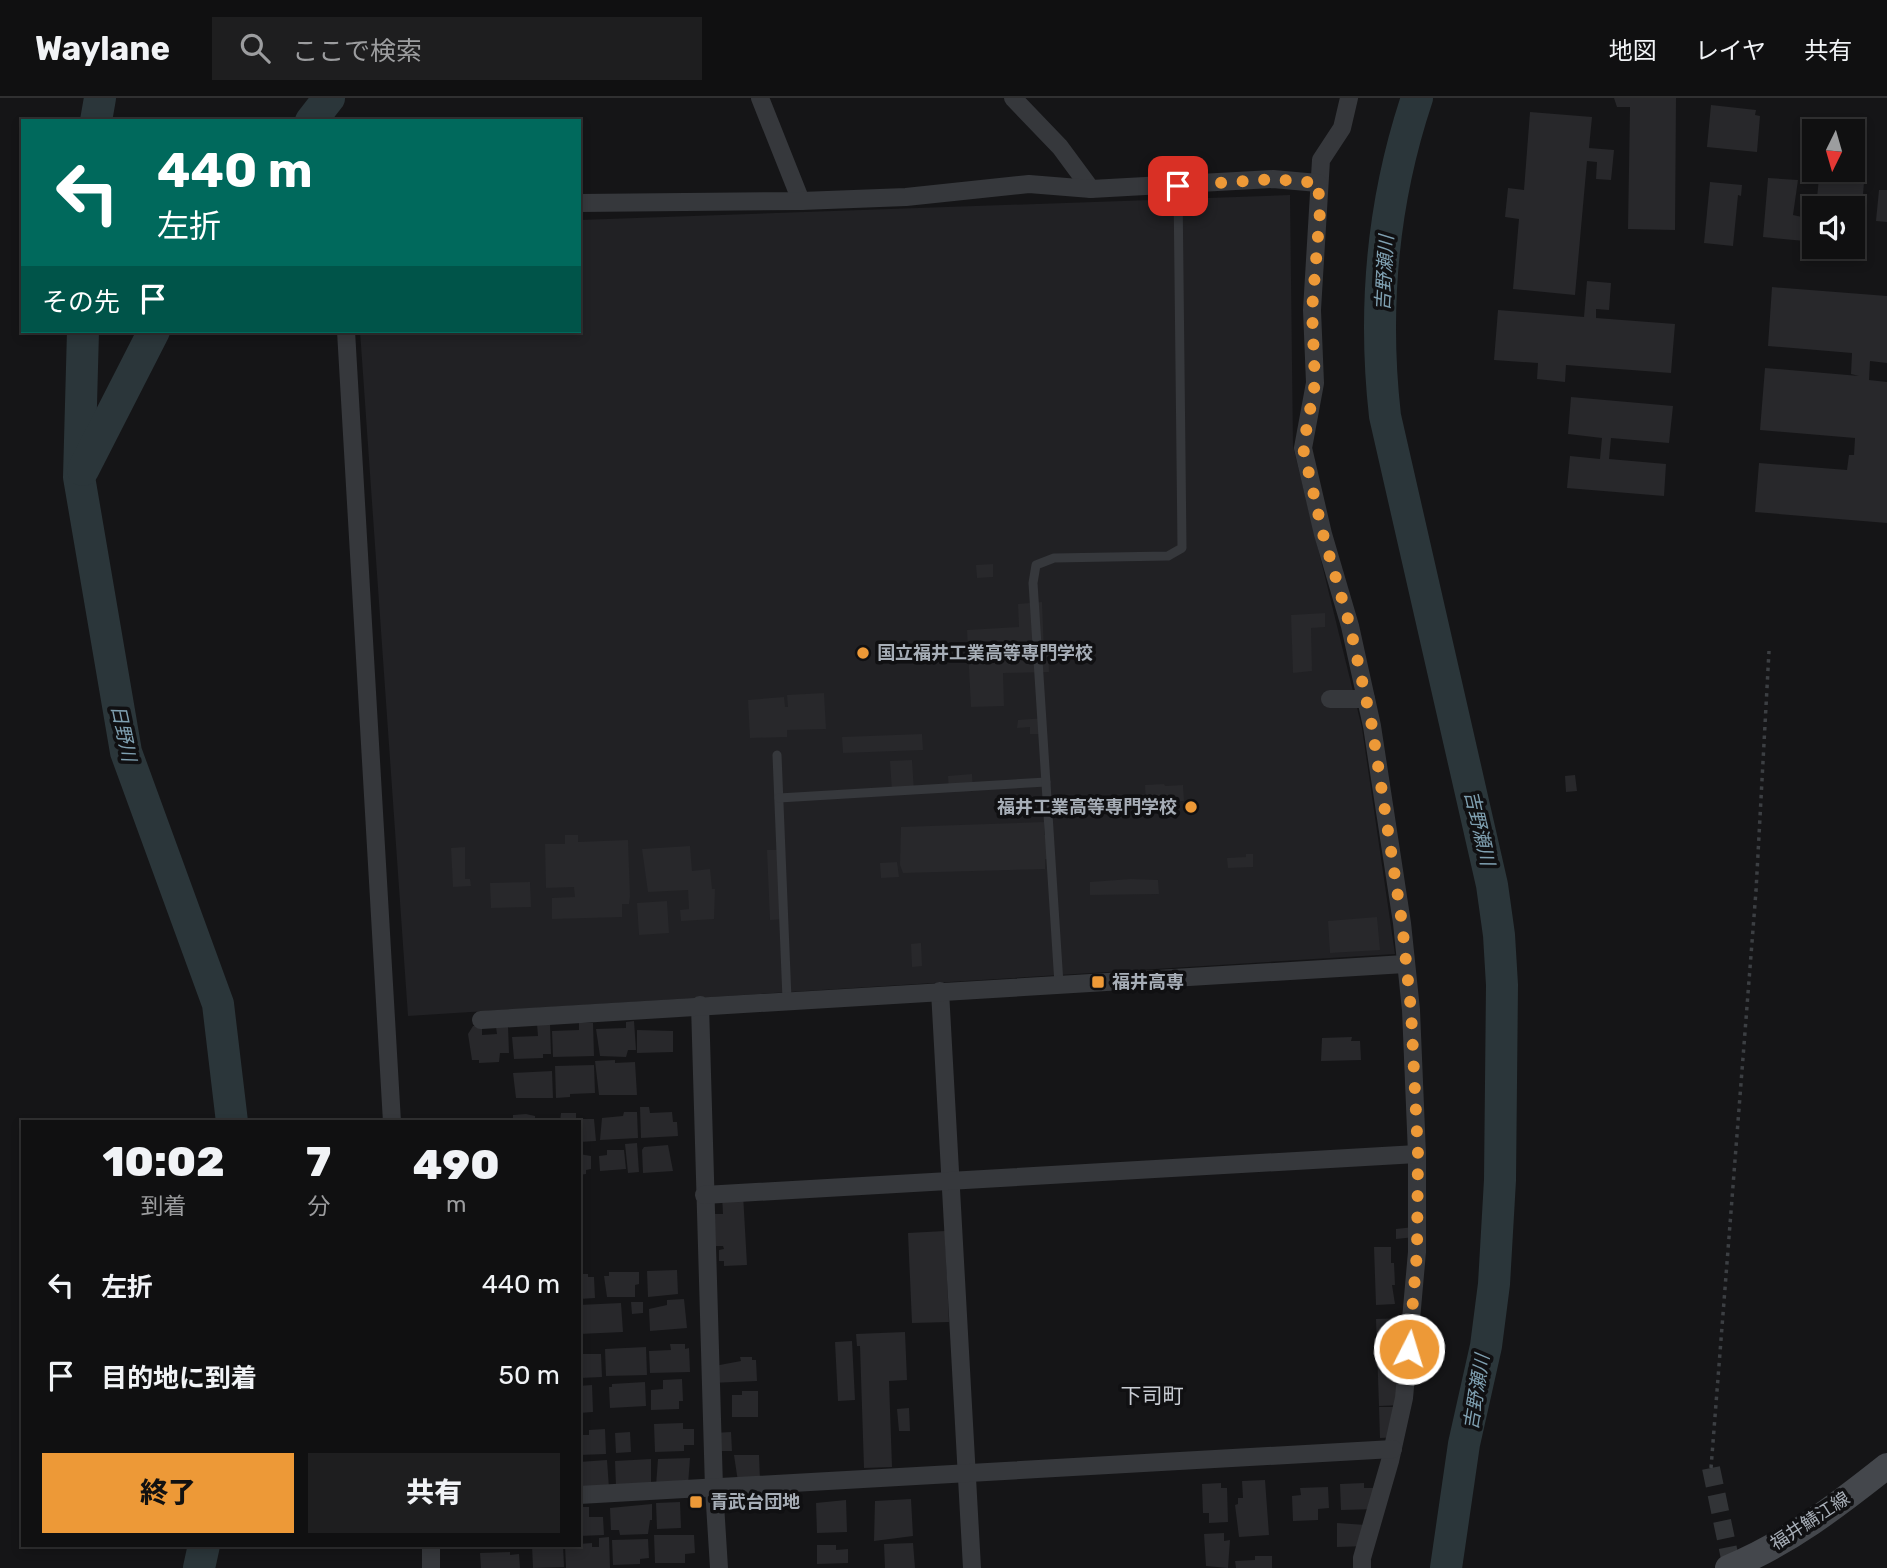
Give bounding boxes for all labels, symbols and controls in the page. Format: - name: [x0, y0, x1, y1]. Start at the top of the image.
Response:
- search box: [212, 17, 702, 80]
- text: Waylane: [35, 29, 170, 68]
- icon: search: [236, 29, 274, 67]
- text: ここで検索: [292, 36, 422, 67]
- text: 地図: [1609, 37, 1657, 65]
- text: レイヤ: [1695, 37, 1766, 65]
- text: 共有: [1804, 37, 1852, 65]
- north arrow: [1802, 119, 1866, 182]
- map controls: [1802, 119, 1865, 259]
- text: 440 m: [157, 141, 313, 199]
- icon: left: [42, 147, 133, 238]
- pin: [1148, 156, 1208, 216]
- icon: arrive: [1159, 167, 1197, 205]
- button: sound: [1802, 196, 1865, 259]
- text: 左折: [157, 207, 221, 245]
- water label: 吉野瀬川: [1371, 232, 1398, 312]
- icon: arrive: [134, 280, 172, 318]
- text: その先: [42, 287, 120, 318]
- place label: 国立福井工業高等専門学校: [877, 642, 1093, 664]
- marker: 国立福井工業高等専門学校: [855, 645, 871, 661]
- water label: 日野川: [106, 703, 141, 765]
- water label: 吉野瀬川: [1460, 788, 1500, 870]
- place label: 福井工業高等専門学校: [997, 796, 1177, 818]
- marker: 福井工業高等専門学校: [1183, 799, 1199, 815]
- place label: 福井高専: [1112, 971, 1184, 993]
- marker: 福井高専: [1090, 974, 1106, 990]
- text: 10:02: [102, 1137, 225, 1187]
- text: 7: [306, 1137, 331, 1187]
- text: 490: [413, 1140, 500, 1190]
- text: m: [446, 1190, 466, 1218]
- text: 到着: [141, 1192, 187, 1220]
- text: 分: [307, 1192, 330, 1220]
- icon: left: [42, 1266, 80, 1304]
- text: 440 m: [482, 1269, 560, 1300]
- text: 左折: [101, 1272, 153, 1303]
- position arrow: [1372, 1312, 1446, 1386]
- water label: 吉野瀬川: [1459, 1351, 1494, 1431]
- icon: arrive: [42, 1357, 80, 1395]
- text: 50 m: [499, 1360, 560, 1391]
- text: 目的地に到着: [101, 1363, 257, 1394]
- district label: 下司町: [1121, 1383, 1184, 1408]
- button: 終了: [42, 1453, 294, 1533]
- button: 共有: [308, 1453, 560, 1533]
- street label: 福井鯖江線: [1766, 1487, 1854, 1555]
- place label: 青武台団地: [710, 1491, 800, 1513]
- marker: 青武台団地: [688, 1494, 704, 1510]

